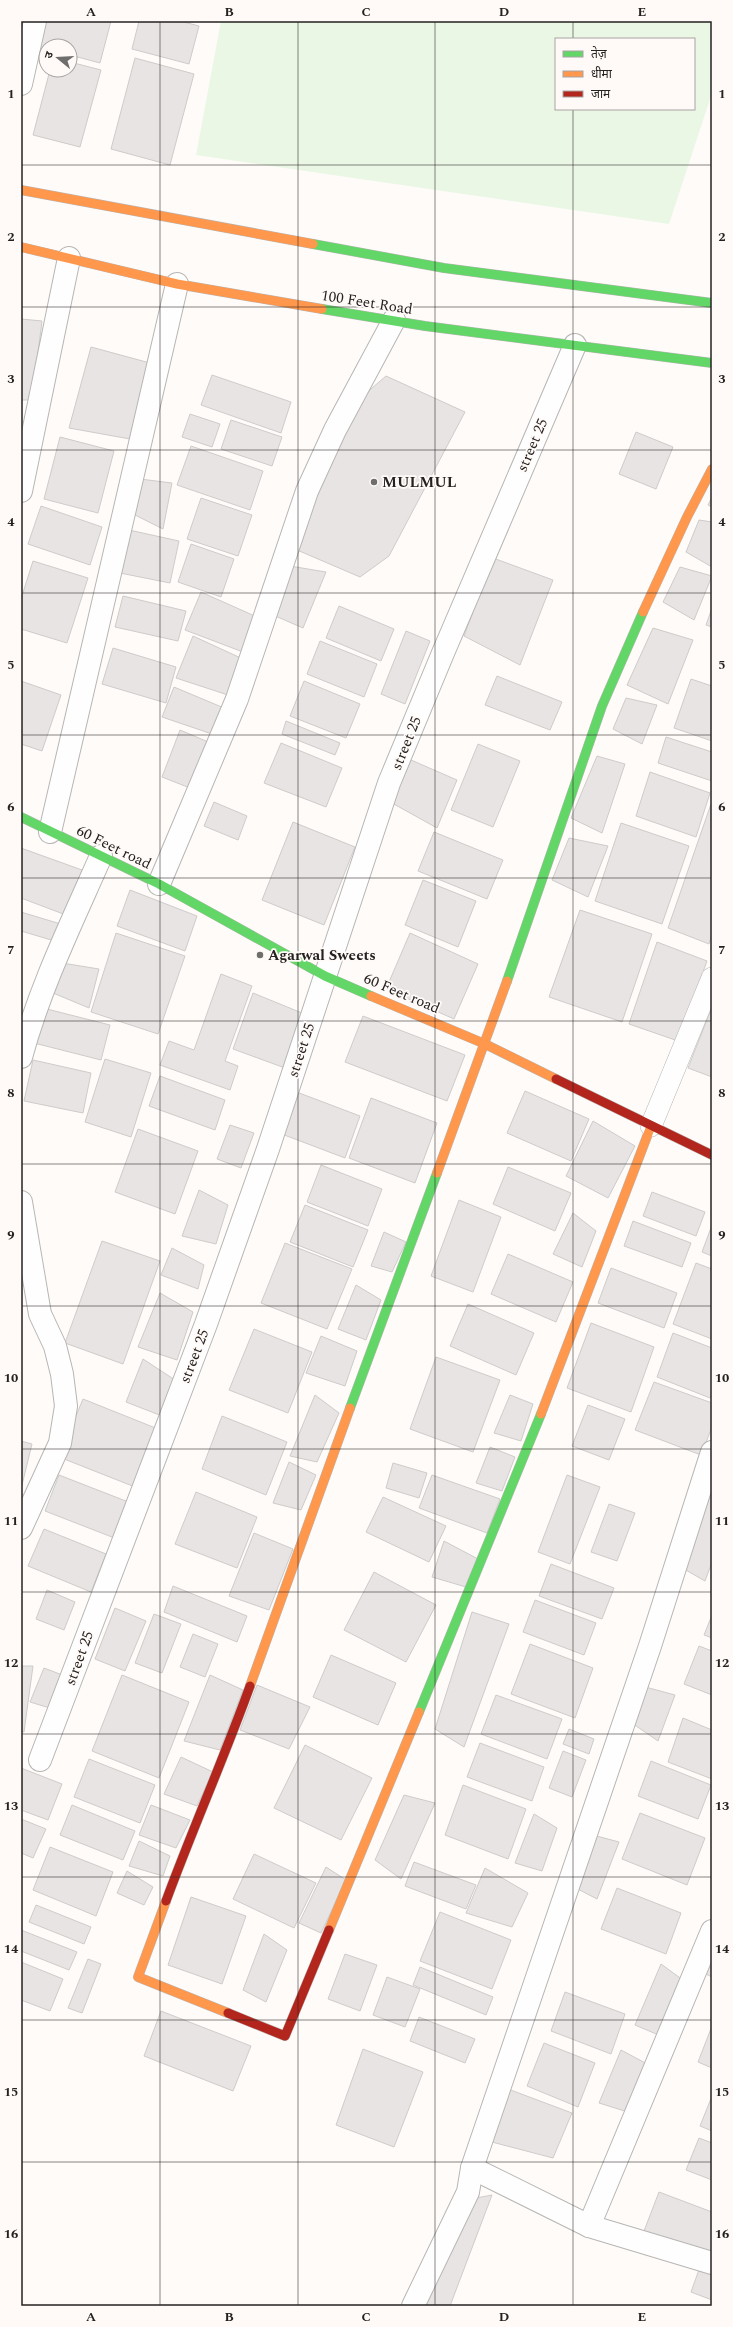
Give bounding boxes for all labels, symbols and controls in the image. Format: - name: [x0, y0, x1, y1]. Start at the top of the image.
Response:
- text: A: [86, 2, 96, 22]
- text: B: [224, 2, 234, 22]
- text: C: [361, 2, 371, 22]
- text: D: [499, 2, 509, 22]
- text: E: [638, 2, 647, 22]
- north arrow: [38, 38, 78, 78]
- legend: [555, 38, 695, 110]
- text: तेज़: [591, 45, 608, 64]
- text: उ: [40, 49, 58, 61]
- text: धीमा: [591, 65, 613, 84]
- text: 1: [7, 84, 15, 104]
- text: 1: [718, 84, 726, 104]
- text: जाम: [591, 85, 611, 104]
- text: 2: [7, 227, 15, 247]
- text: 2: [718, 227, 726, 247]
- street label: 100 Feet Road: [319, 284, 414, 321]
- text: 3: [7, 369, 15, 389]
- text: 3: [718, 369, 726, 389]
- street label: street 25: [511, 415, 554, 476]
- place label: MULMUL: [382, 471, 456, 494]
- marker: MULMUL: [369, 477, 379, 487]
- text: 4: [7, 512, 15, 532]
- text: 4: [718, 512, 726, 532]
- text: 5: [7, 655, 15, 675]
- text: 5: [718, 655, 726, 675]
- street label: street 25: [385, 713, 428, 774]
- text: 6: [7, 797, 15, 817]
- text: 6: [718, 797, 726, 817]
- street label: 60 Feet road: [72, 819, 155, 876]
- text: 7: [7, 940, 15, 960]
- text: 7: [718, 940, 726, 960]
- place label: Agarwal Sweets: [268, 944, 376, 967]
- marker: Agarwal Sweets: [255, 950, 265, 960]
- street label: 60 Feet road: [360, 967, 444, 1020]
- street label: street 25: [282, 1020, 321, 1080]
- text: 8: [7, 1083, 15, 1103]
- text: 8: [718, 1083, 726, 1103]
- text: 9: [7, 1225, 15, 1245]
- text: 9: [718, 1225, 726, 1245]
- street label: street 25: [174, 1326, 215, 1387]
- text: 10: [4, 1368, 18, 1388]
- text: 10: [715, 1368, 729, 1388]
- text: 11: [4, 1511, 18, 1531]
- text: 11: [715, 1511, 729, 1531]
- street label: street 25: [59, 1628, 100, 1689]
- text: 12: [4, 1653, 18, 1673]
- text: 12: [715, 1653, 729, 1673]
- text: 13: [4, 1796, 18, 1816]
- text: 13: [715, 1796, 729, 1816]
- text: 14: [4, 1939, 19, 1959]
- text: 14: [715, 1939, 730, 1959]
- text: 15: [4, 2082, 18, 2102]
- text: 15: [715, 2082, 729, 2102]
- text: 16: [4, 2224, 18, 2244]
- text: 16: [715, 2224, 729, 2244]
- text: A: [86, 2307, 96, 2327]
- text: B: [224, 2307, 234, 2327]
- text: C: [361, 2307, 371, 2327]
- text: D: [499, 2307, 509, 2327]
- text: E: [638, 2307, 647, 2327]

